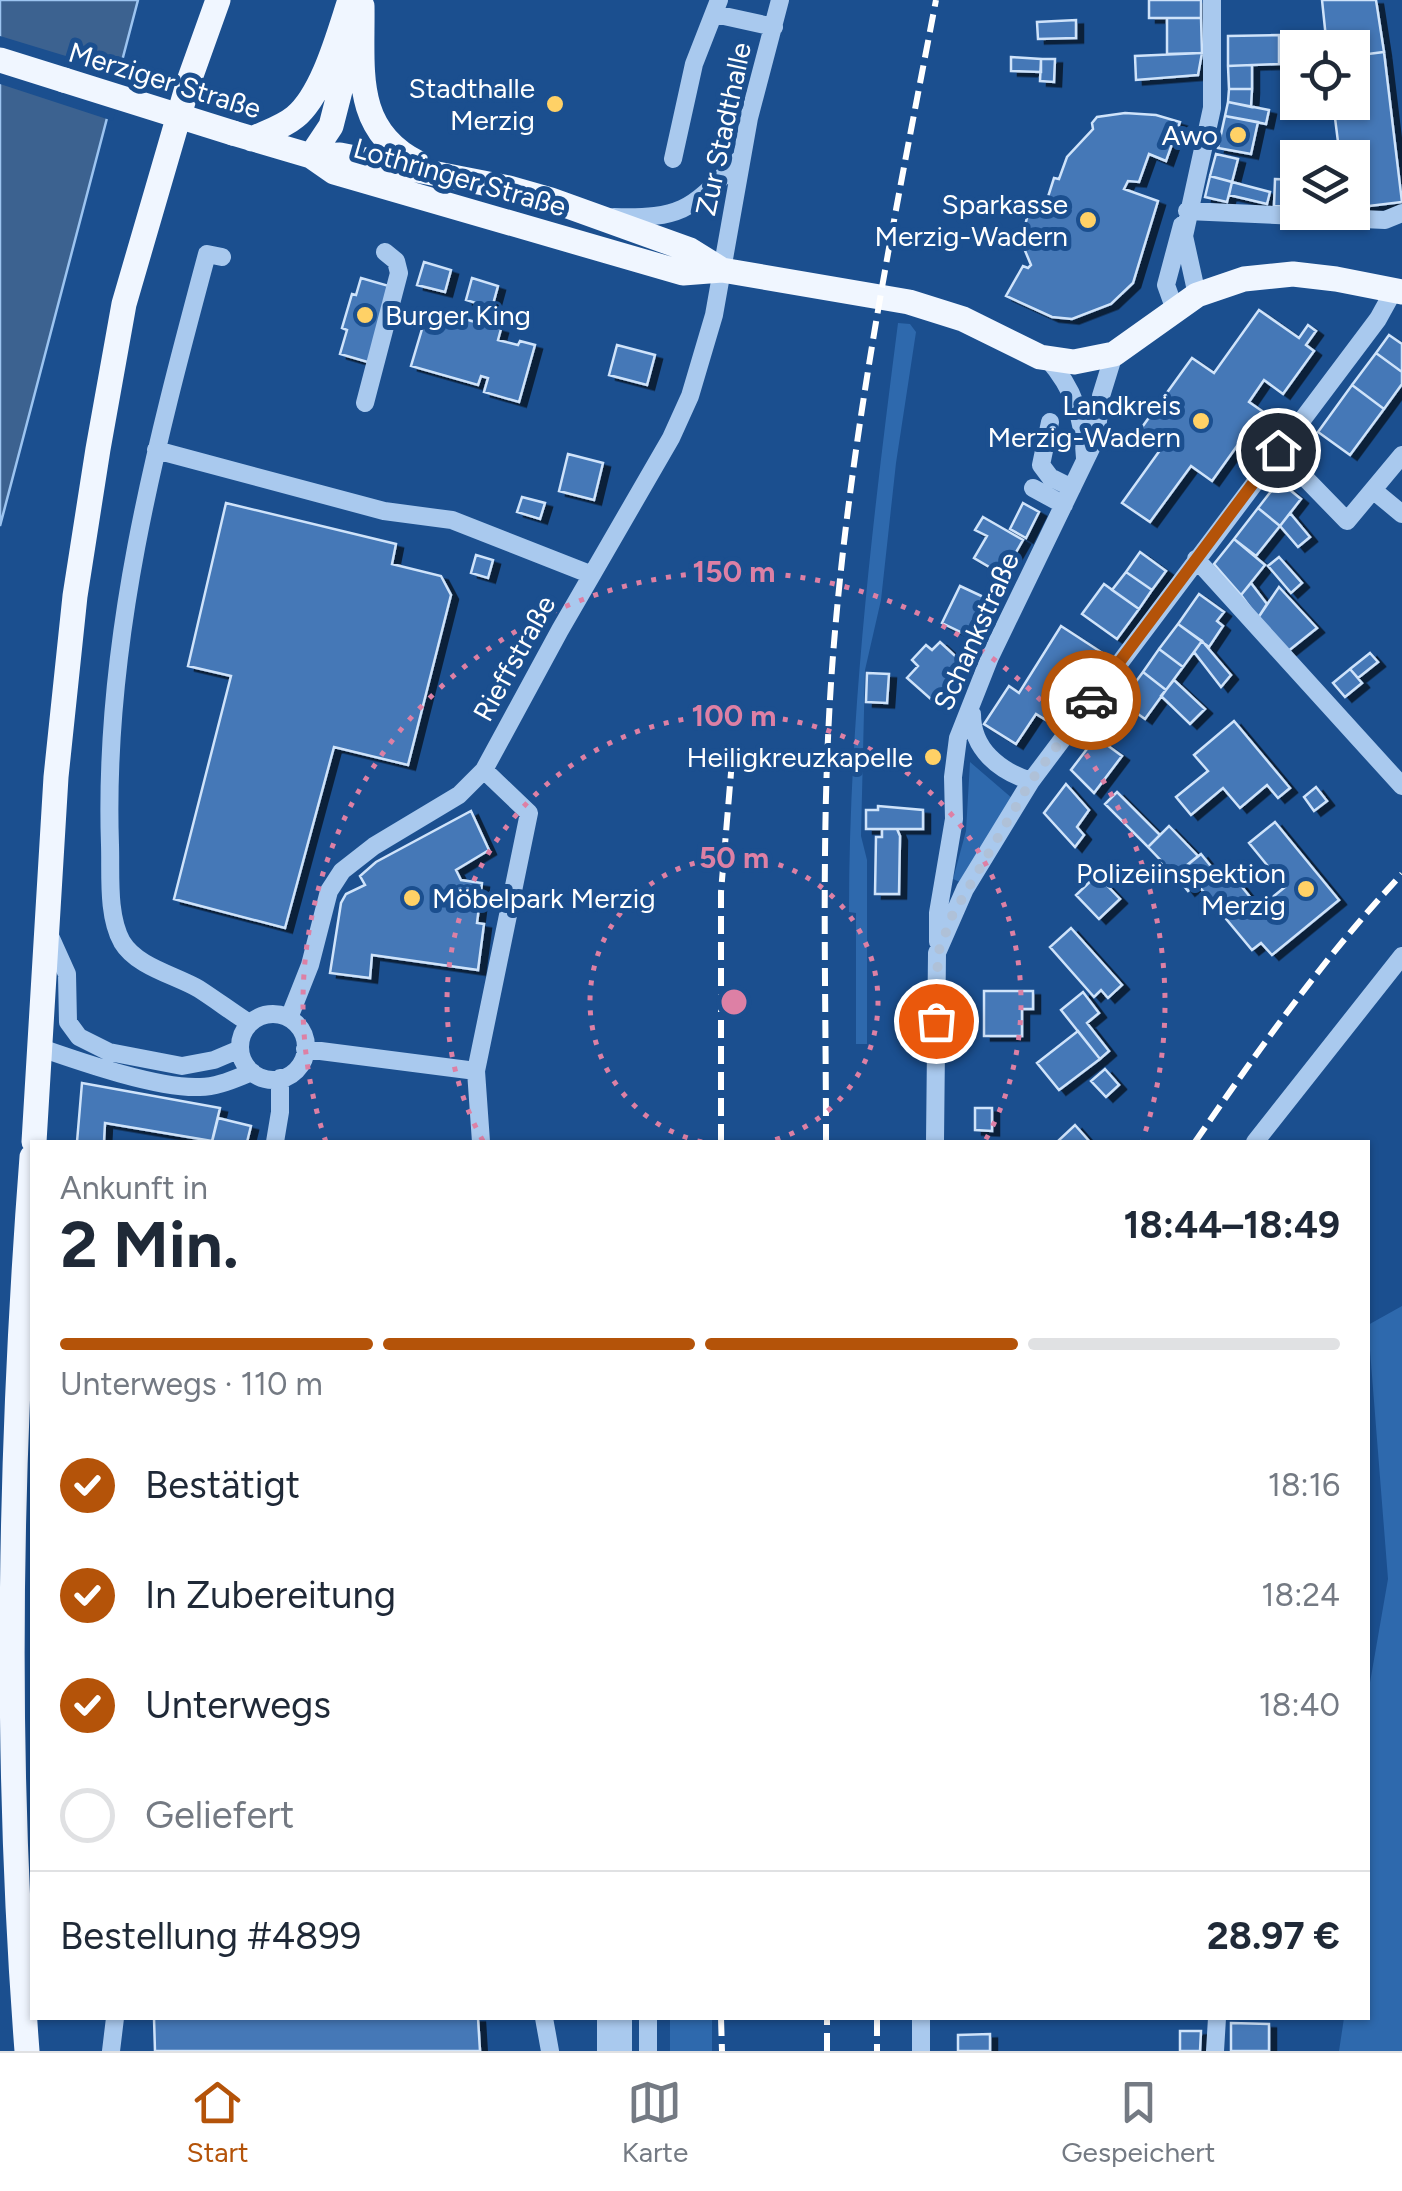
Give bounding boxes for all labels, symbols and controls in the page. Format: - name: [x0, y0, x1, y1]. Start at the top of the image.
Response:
- map controls: [1280, 30, 1370, 230]
- button: locate: [1280, 30, 1370, 120]
- street label: Merziger Straße: [65, 35, 265, 125]
- street label: Zur Stadthalle: [688, 39, 758, 219]
- place label: Stadthalle Merzig: [409, 71, 535, 137]
- marker: Stadthalle Merzig: [544, 93, 566, 115]
- place label: Awo: [1162, 118, 1218, 152]
- marker: Awo: [1227, 124, 1249, 146]
- street label: Lothringer Straße: [350, 130, 570, 224]
- button: layers: [1280, 140, 1370, 230]
- place label: Sparkasse Merzig-Wadern: [874, 187, 1068, 253]
- marker: Sparkasse Merzig-Wadern: [1077, 209, 1099, 231]
- place label: Burger King: [385, 298, 531, 332]
- marker: Burger King: [354, 304, 376, 326]
- place label: Landkreis Merzig-Wadern: [987, 388, 1181, 454]
- pin: [1236, 408, 1321, 493]
- marker: Landkreis Merzig-Wadern: [1190, 410, 1212, 432]
- icon: home: [1251, 423, 1306, 478]
- street label: Schankstraße: [926, 546, 1026, 716]
- text: 150 m: [693, 553, 775, 590]
- street label: Rieffstraße: [466, 589, 562, 727]
- courier: [1041, 650, 1141, 750]
- icon: car: [1064, 673, 1119, 728]
- text: 100 m: [692, 697, 776, 734]
- place label: Heiligkreuzkapelle: [686, 740, 913, 774]
- marker: Heiligkreuzkapelle: [922, 746, 944, 768]
- text: 50 m: [699, 839, 769, 876]
- place label: Polizeiinspektion Merzig: [1076, 856, 1286, 922]
- marker: Polizeiinspektion Merzig: [1295, 878, 1317, 900]
- place label: Möbelpark Merzig: [432, 881, 656, 915]
- marker: Möbelpark Merzig: [401, 887, 423, 909]
- pin: [894, 979, 979, 1064]
- centre of rings: [716, 984, 752, 1020]
- icon: bag: [909, 994, 964, 1049]
- text: Ankunft in: [60, 1169, 208, 1207]
- text: 18:44–18:49: [1123, 1202, 1340, 1248]
- text: 2 Min.: [60, 1205, 239, 1283]
- text: Unterwegs · 110 m: [60, 1365, 323, 1403]
- icon: check: [60, 1458, 115, 1513]
- text: Bestätigt: [145, 1462, 300, 1508]
- text: 18:16: [1268, 1466, 1340, 1504]
- icon: check: [60, 1568, 115, 1623]
- text: In Zubereitung: [145, 1572, 396, 1618]
- text: 18:24: [1261, 1576, 1340, 1614]
- icon: check: [60, 1678, 115, 1733]
- text: Unterwegs: [145, 1682, 331, 1728]
- text: 18:40: [1259, 1686, 1340, 1724]
- text: Geliefert: [145, 1792, 294, 1838]
- text: Bestellung #4899: [60, 1913, 361, 1959]
- text: 28.97 €: [1207, 1913, 1340, 1959]
- tab: Start: [187, 2075, 249, 2169]
- tab: Karte: [622, 2075, 688, 2169]
- tab: Gespeichert: [1061, 2075, 1215, 2169]

